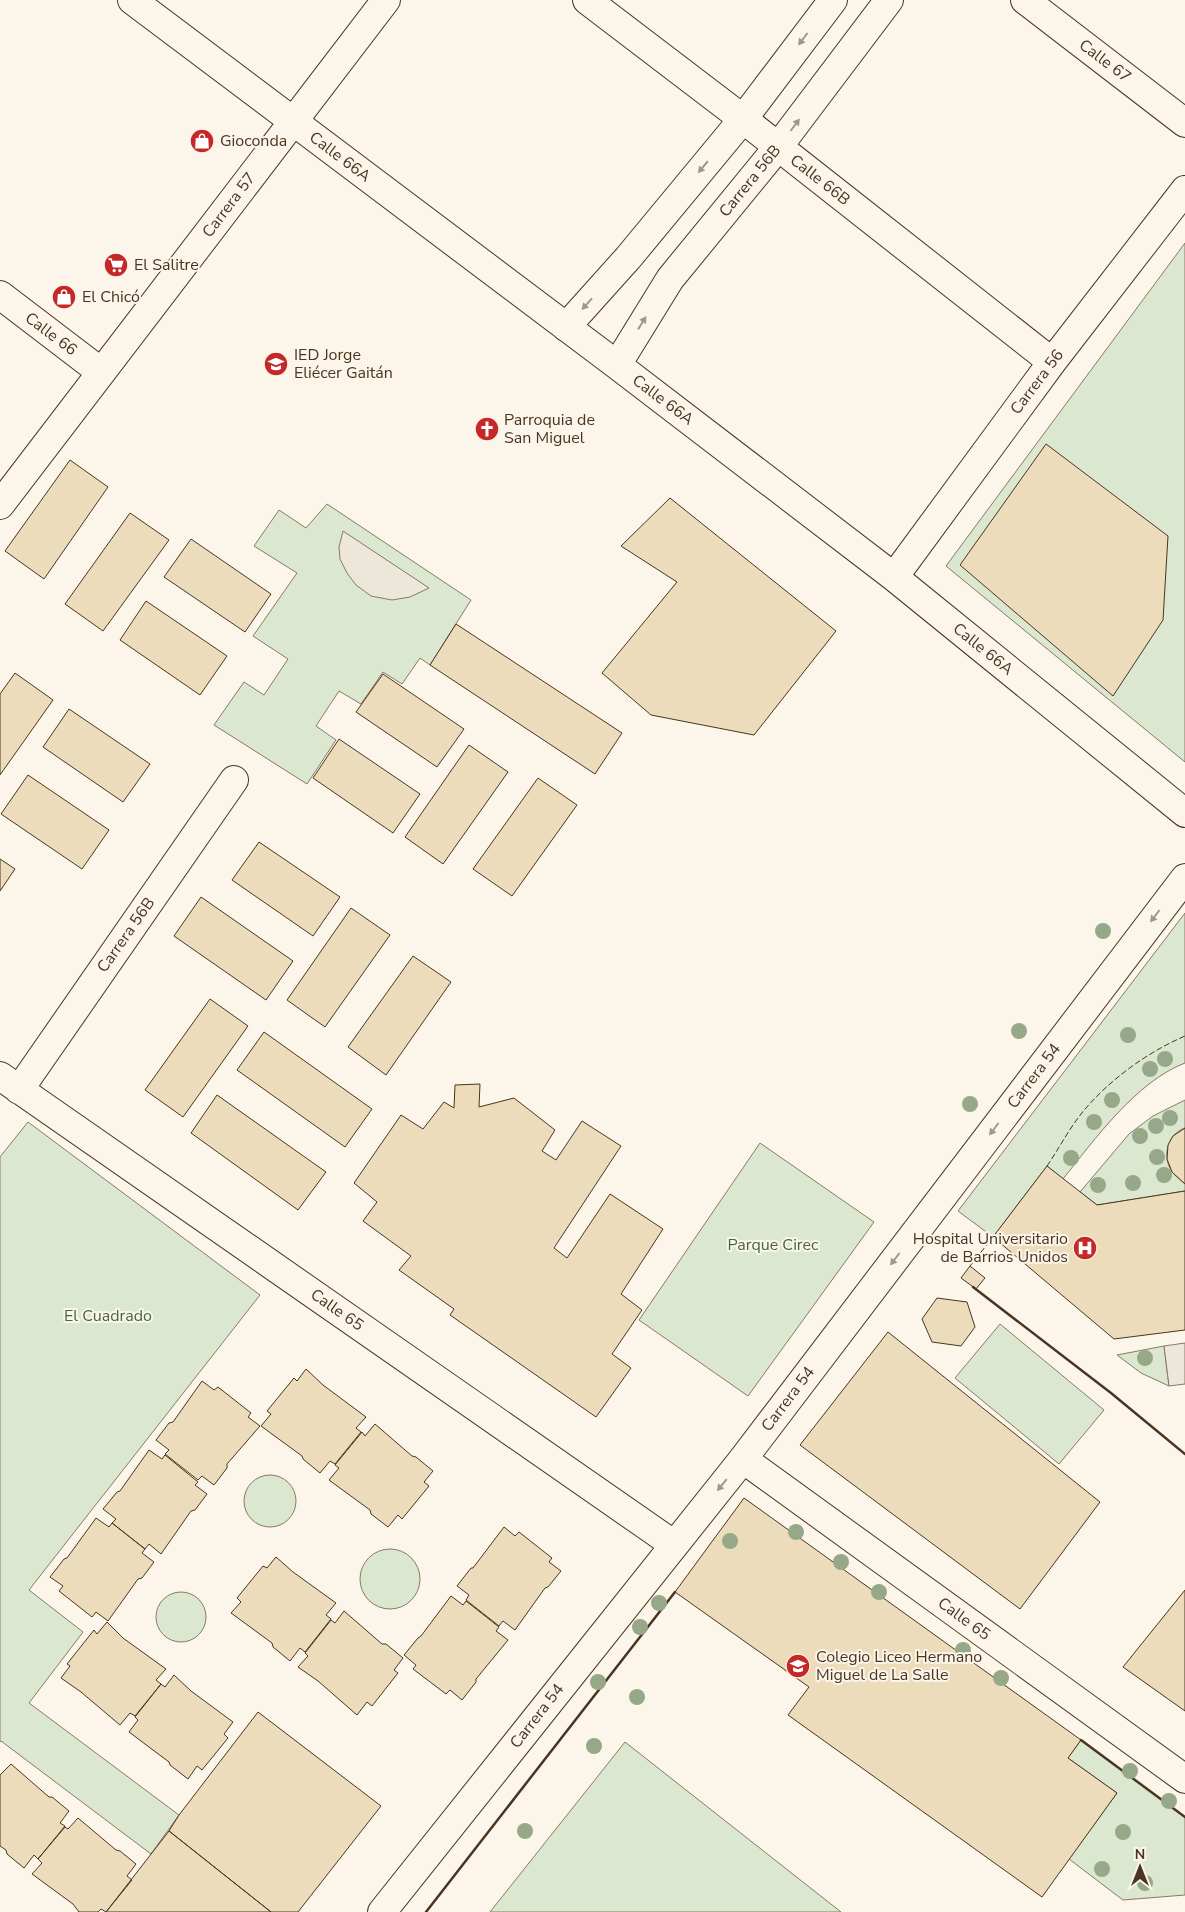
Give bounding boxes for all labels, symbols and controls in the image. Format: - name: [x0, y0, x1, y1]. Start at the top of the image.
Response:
- one-way arrow: [798, 32, 809, 45]
- street label: Calle 67: [1074, 34, 1136, 88]
- one-way arrow: [789, 119, 800, 132]
- street label: Calle 66A: [305, 127, 376, 188]
- shop icon: Gioconda: [189, 128, 215, 154]
- place label: Gioconda: [220, 130, 287, 152]
- street label: Carrera 56B: [714, 140, 786, 222]
- street label: Calle 66B: [785, 149, 855, 211]
- one-way arrow: [698, 160, 709, 173]
- street label: Carrera 57: [197, 168, 261, 242]
- supermarket icon: El Salitre: [103, 252, 129, 278]
- place label: El Salitre: [134, 254, 199, 276]
- shop icon: El Chicó: [51, 284, 77, 310]
- place label: El Chicó: [82, 286, 140, 308]
- one-way arrow: [581, 297, 592, 310]
- street label: Calle 66: [20, 307, 82, 361]
- one-way arrow: [638, 317, 647, 330]
- place label: IED Jorge Eliécer Gaitán: [294, 344, 393, 384]
- street label: Carrera 56: [1005, 345, 1069, 419]
- school or university icon: IED Jorge Eliécer Gaitán: [263, 351, 289, 377]
- street label: Calle 66A: [628, 370, 699, 431]
- place label: Parroquia de San Miguel: [504, 409, 595, 449]
- church icon: Parroquia de San Miguel: [474, 416, 500, 442]
- street label: Calle 66A: [948, 618, 1018, 680]
- street label: Carrera 56B: [92, 893, 160, 977]
- one-way arrow: [1150, 909, 1161, 922]
- street label: Carrera 54: [1002, 1039, 1066, 1113]
- one-way arrow: [988, 1122, 999, 1135]
- place label: Hospital Universitario de Barrios Unidos: [913, 1228, 1068, 1268]
- park label: Parque Cirec: [728, 1234, 819, 1256]
- hospital icon: Hospital Universitario de Barrios Unidos: [1072, 1235, 1098, 1261]
- one-way arrow: [890, 1252, 900, 1266]
- street label: Calle 65: [306, 1284, 368, 1336]
- park label: El Cuadrado: [64, 1305, 152, 1327]
- street label: Carrera 54: [756, 1362, 820, 1436]
- one-way arrow: [716, 1478, 727, 1491]
- street label: Calle 65: [933, 1592, 995, 1646]
- place label: Colegio Liceo Hermano Miguel de La Salle: [816, 1646, 982, 1686]
- school or university icon: Colegio Liceo Hermano Miguel de La Salle: [785, 1653, 811, 1679]
- street label: Carrera 54: [505, 1679, 569, 1753]
- north arrow: [1115, 1842, 1165, 1892]
- text: N: [1135, 1845, 1145, 1864]

